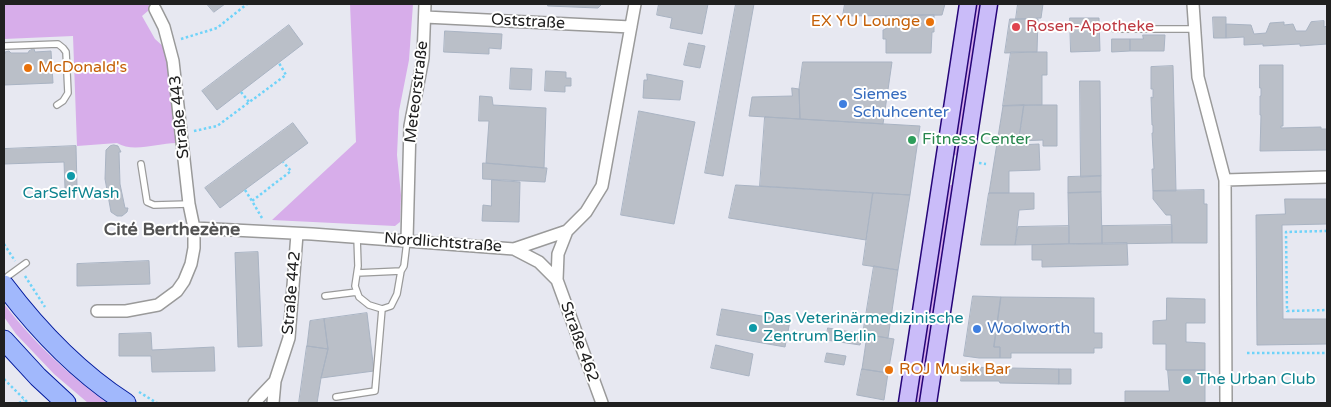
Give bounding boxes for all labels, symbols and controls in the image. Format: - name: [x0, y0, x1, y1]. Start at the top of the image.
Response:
- street label: Oststraße: [490, 10, 566, 34]
- place label: EX YU Lounge: [811, 12, 920, 32]
- marker: EX YU Lounge: [924, 16, 936, 28]
- place label: Rosen-Apotheke: [1026, 17, 1154, 37]
- marker: Rosen-Apotheke: [1010, 21, 1022, 33]
- street label: Meteorstraße: [401, 40, 433, 144]
- place label: McDonald's: [38, 58, 127, 78]
- marker: McDonald's: [22, 62, 34, 74]
- street label: Straße 443: [166, 74, 194, 160]
- place label: Siemes Schuhcenter: [853, 85, 949, 123]
- marker: Siemes Schuhcenter: [837, 98, 849, 110]
- place label: Fitness Center: [922, 130, 1031, 150]
- marker: Fitness Center: [906, 134, 918, 146]
- marker: CarSelfWash: [65, 170, 77, 182]
- place label: CarSelfWash: [22, 184, 120, 204]
- district label: Cité Berthezène: [104, 219, 240, 241]
- street label: Nordlichtstraße: [383, 229, 503, 257]
- street label: Straße 442: [279, 250, 305, 336]
- street label: Straße 462: [556, 299, 602, 385]
- place label: Das Veterinärmedizinische Zentrum Berlin: [763, 309, 964, 347]
- place label: Woolworth: [987, 319, 1070, 339]
- marker: Das Veterinärmedizinische Zentrum Berlin: [747, 322, 759, 334]
- marker: Woolworth: [971, 323, 983, 335]
- place label: ROJ Musik Bar: [899, 360, 1010, 380]
- marker: ROJ Musik Bar: [883, 364, 895, 376]
- place label: The Urban Club: [1197, 370, 1316, 390]
- marker: The Urban Club: [1181, 374, 1193, 386]

